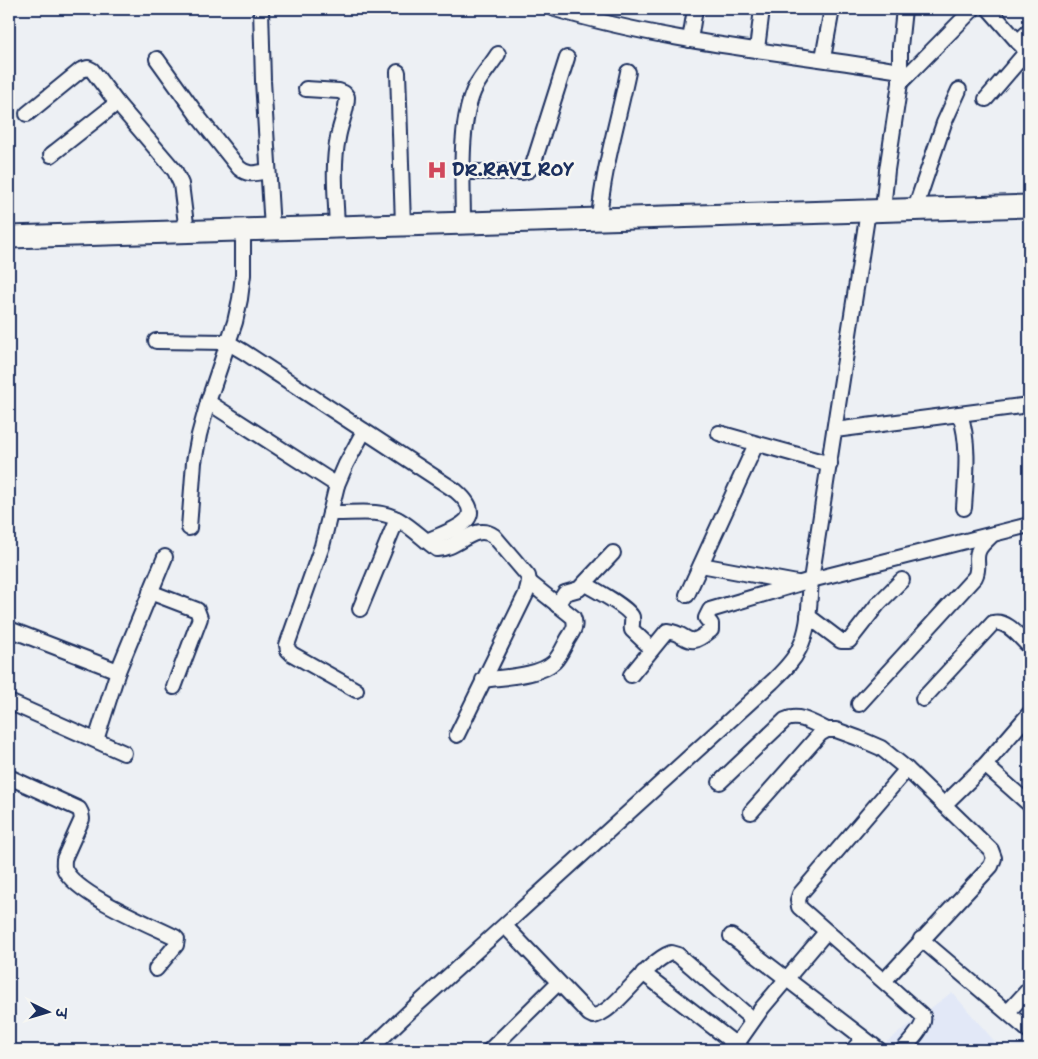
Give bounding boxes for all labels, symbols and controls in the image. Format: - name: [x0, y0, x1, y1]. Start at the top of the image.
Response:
- place label: DR.RAVI ROY: [452, 158, 574, 182]
- hospital icon: DR.RAVI ROY: [426, 159, 448, 181]
- north arrow: [22, 986, 72, 1036]
- text: उ: [51, 1006, 70, 1020]

